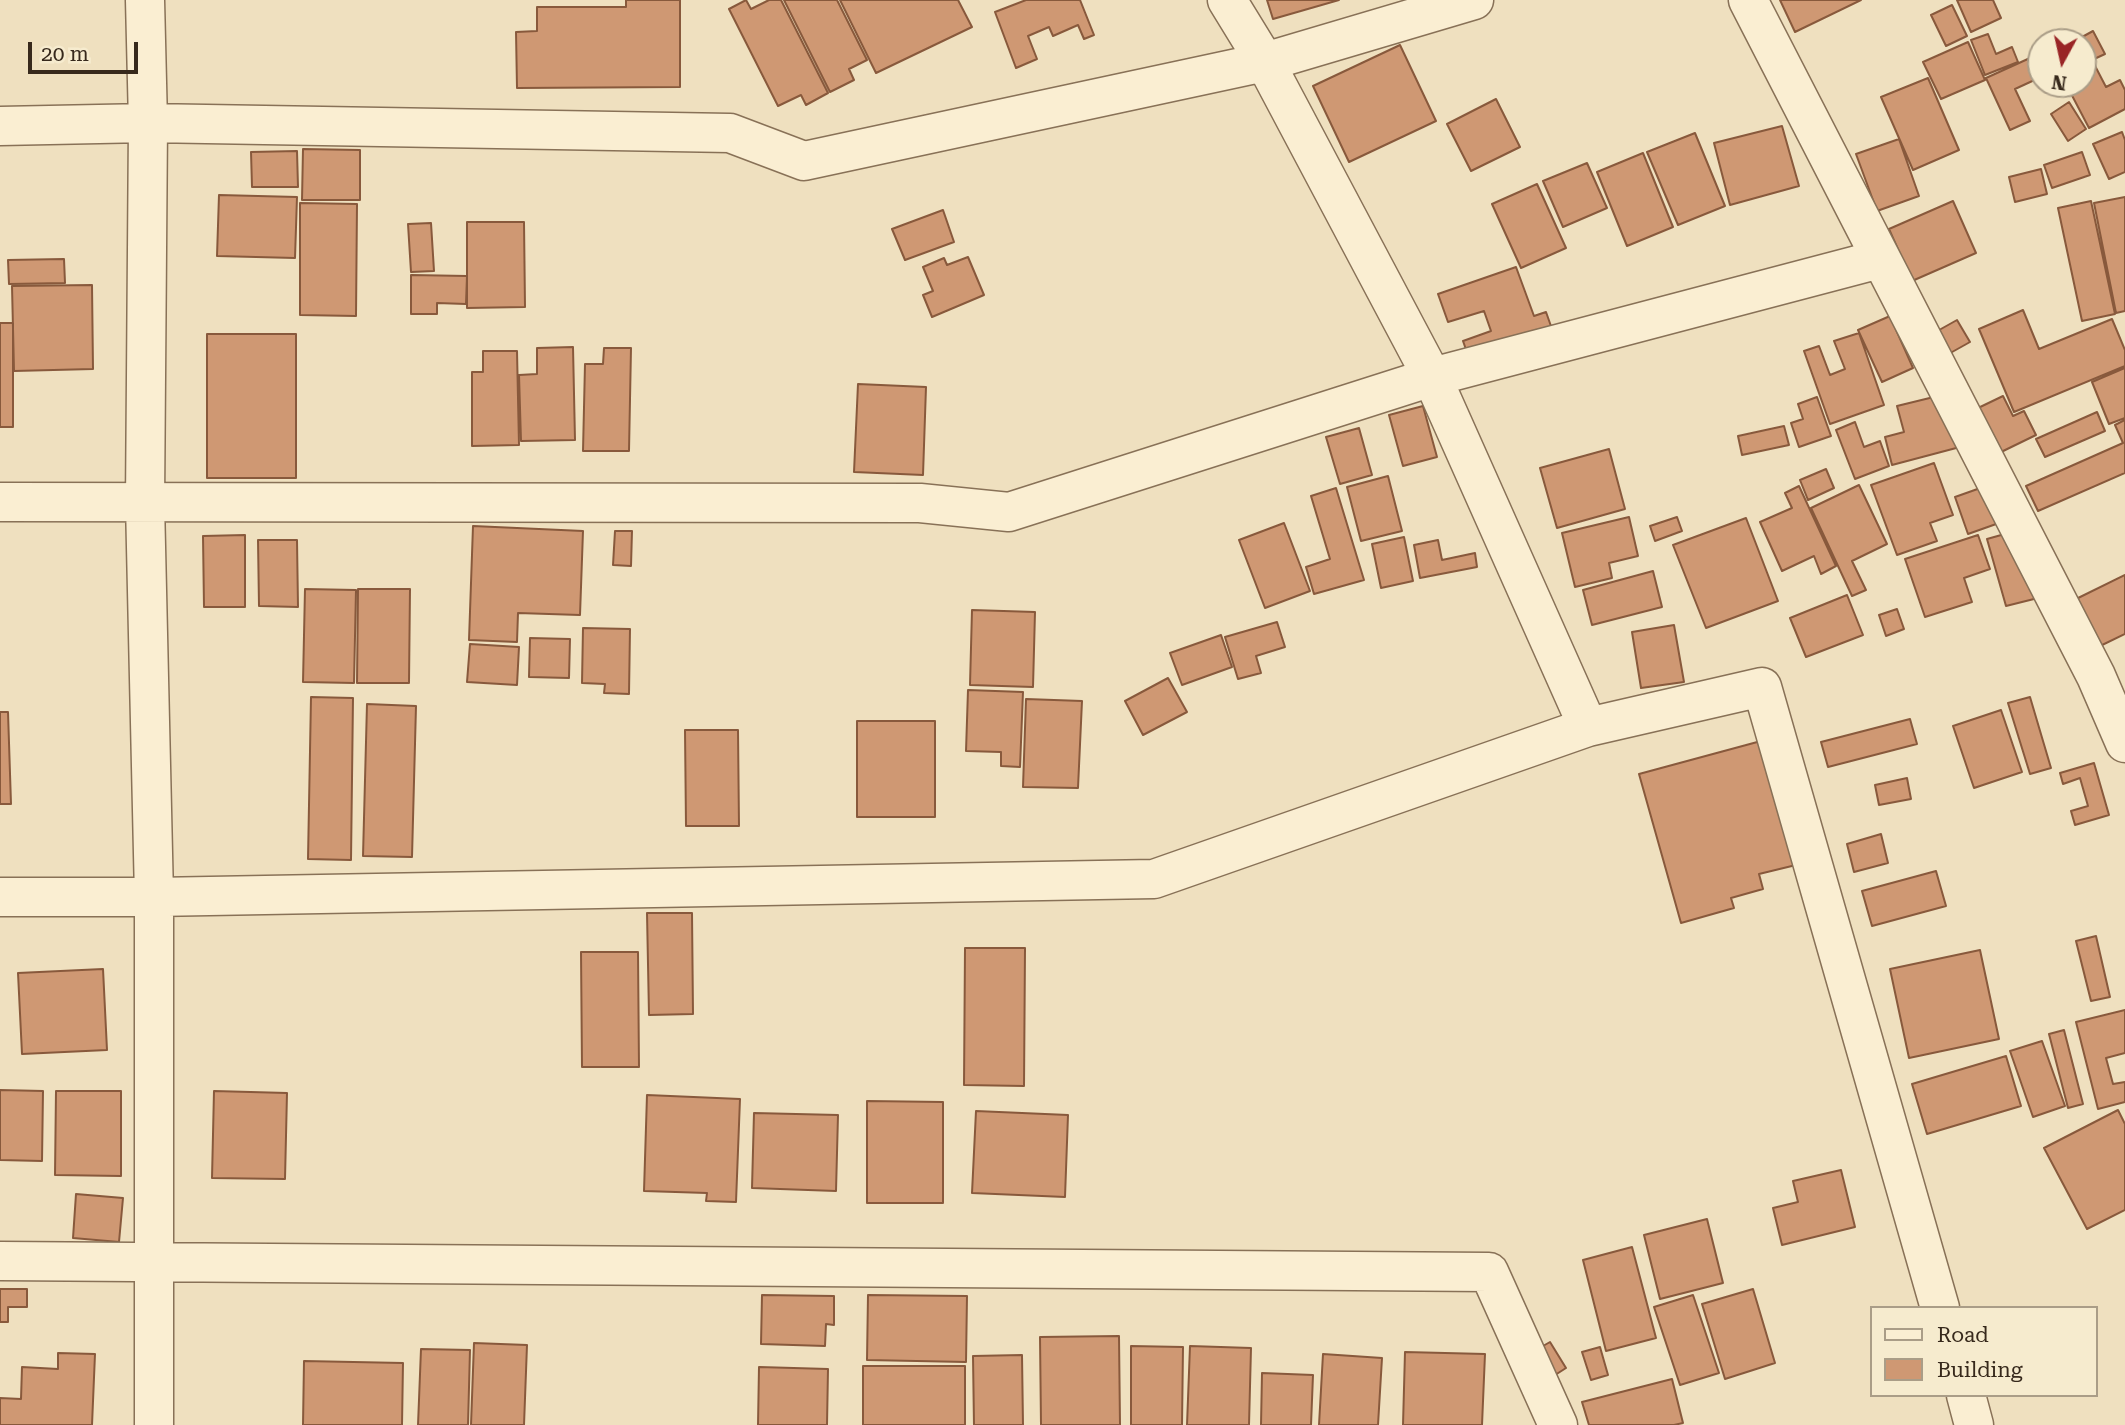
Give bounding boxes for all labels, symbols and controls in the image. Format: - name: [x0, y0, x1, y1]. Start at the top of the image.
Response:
- scale bar: [32, 28, 142, 72]
- north arrow: [2027, 28, 2097, 98]
- text: 20 m: [41, 42, 89, 66]
- text: N: [2050, 70, 2068, 95]
- legend: [1870, 1306, 2097, 1397]
- text: Road: [1937, 1323, 1989, 1347]
- text: Building: [1937, 1358, 2023, 1382]

